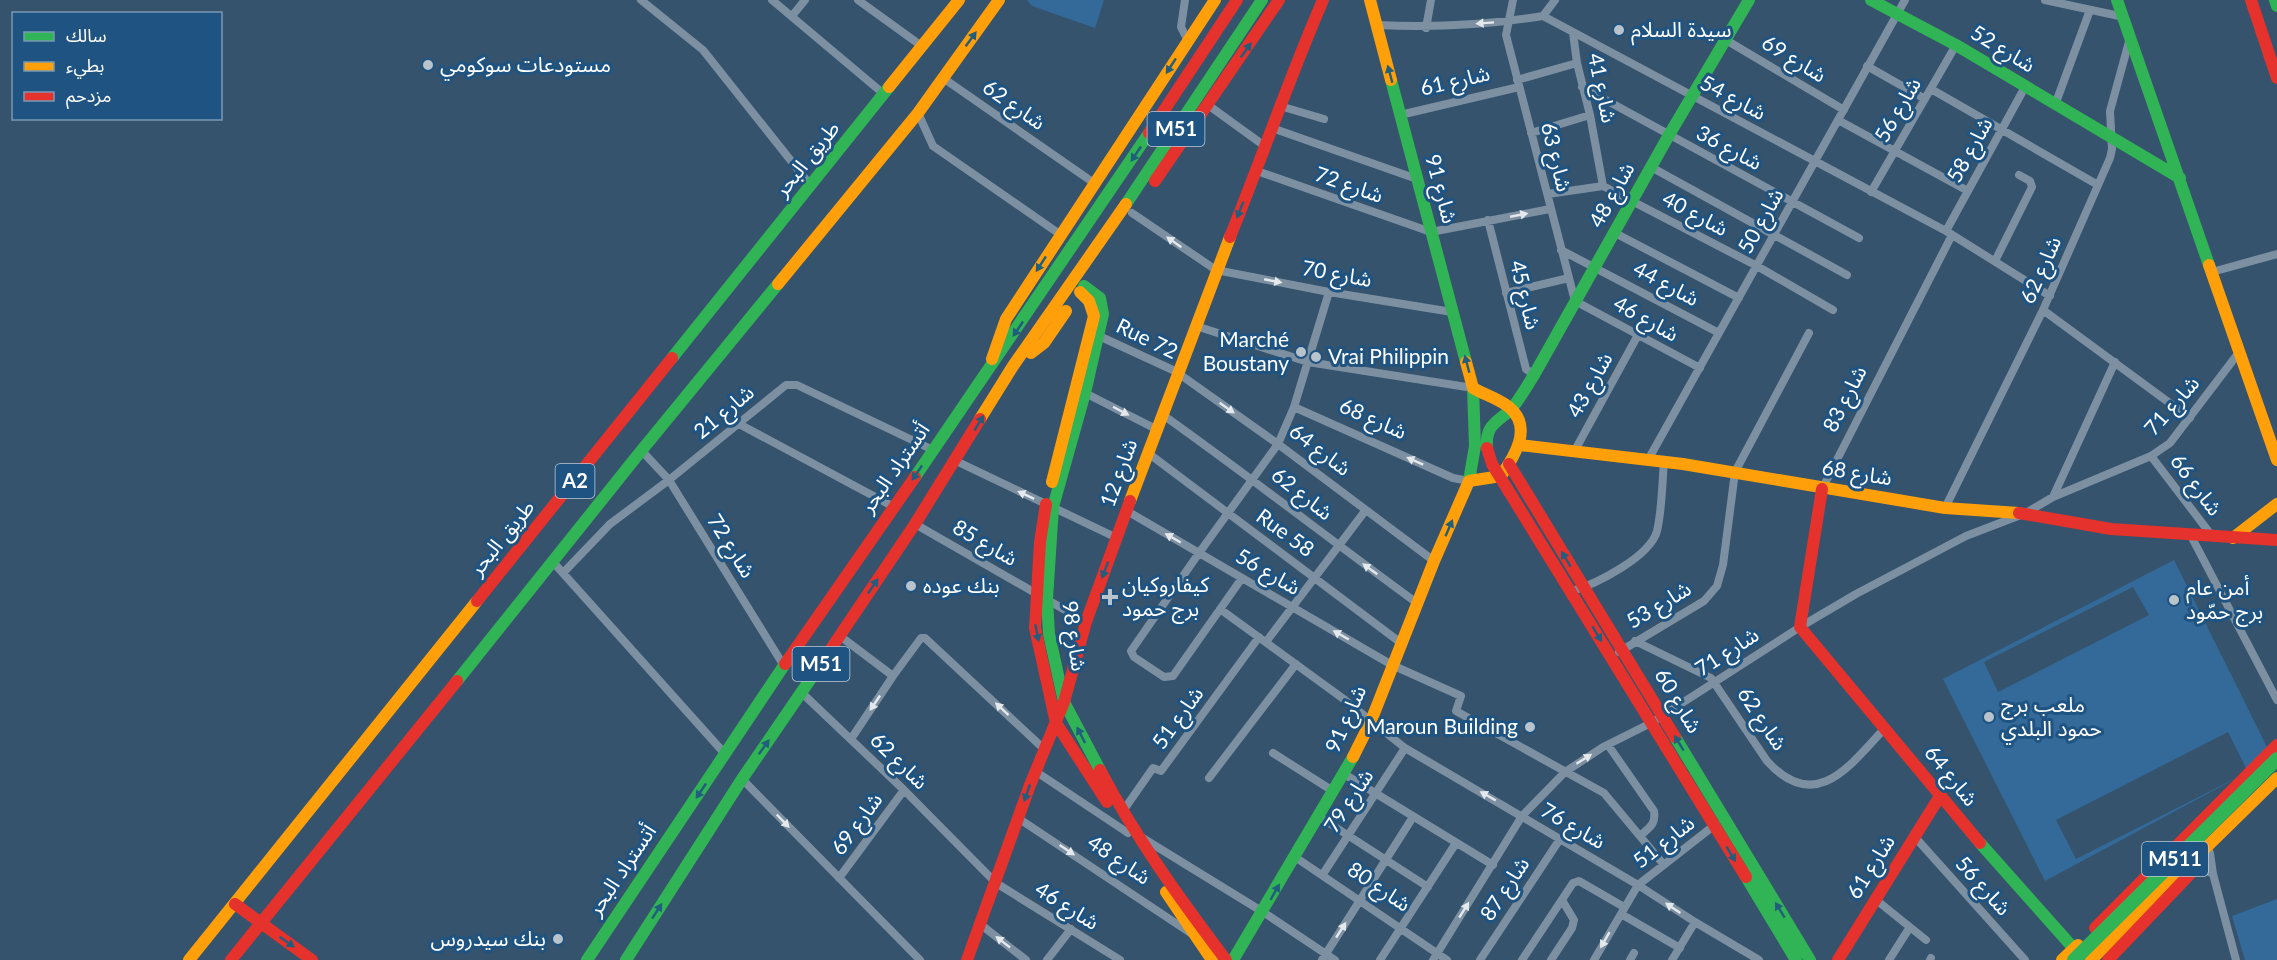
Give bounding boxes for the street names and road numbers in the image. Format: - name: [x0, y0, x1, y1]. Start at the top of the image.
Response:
- street label: شارع 52: [1965, 19, 2041, 80]
- street label: شارع 69: [1756, 29, 1832, 90]
- street label: شارع 41: [1580, 51, 1623, 126]
- street label: شارع 61: [1417, 59, 1493, 104]
- street label: شارع 54: [1695, 69, 1771, 128]
- street label: شارع 56: [1868, 72, 1929, 148]
- street label: شارع 62: [976, 73, 1051, 138]
- road number: M51: [1148, 112, 1204, 146]
- street label: شارع 58: [1941, 112, 2000, 188]
- street label: طريق البحر: [767, 115, 845, 203]
- street label: شارع 63: [1533, 119, 1578, 195]
- street label: شارع 36: [1691, 119, 1767, 178]
- street label: شارع 91: [1417, 151, 1464, 227]
- street label: شارع 48: [1583, 157, 1642, 233]
- street label: شارع 72: [1311, 160, 1387, 211]
- street label: شارع 50: [1732, 183, 1791, 259]
- street label: شارع 40: [1657, 185, 1733, 244]
- street label: شارع 62: [2014, 232, 2069, 308]
- street label: شارع 70: [1300, 254, 1374, 295]
- street label: شارع 44: [1628, 255, 1704, 314]
- street label: شارع 45: [1502, 257, 1547, 333]
- street label: شارع 46: [1608, 290, 1684, 349]
- street label: Rue 72: [1113, 312, 1182, 363]
- street label: شارع 43: [1561, 347, 1620, 423]
- street label: شارع 83: [1816, 361, 1874, 437]
- street label: شارع 71: [2138, 370, 2207, 443]
- street label: شارع 21: [688, 379, 761, 446]
- street label: شارع 68: [1335, 392, 1411, 447]
- street label: أتستراد البحر: [853, 417, 935, 518]
- street label: شارع 64: [1283, 418, 1357, 483]
- street label: شارع 12: [1094, 435, 1145, 511]
- street label: شارع 66: [2163, 448, 2228, 522]
- street label: شارع 68: [1820, 454, 1894, 493]
- street label: شارع 62: [1265, 461, 1338, 528]
- road number: A2: [556, 464, 594, 498]
- street label: طريق البحر: [462, 494, 540, 582]
- street label: Rue 58: [1252, 502, 1320, 561]
- street label: شارع 72: [700, 509, 762, 584]
- street label: شارع 85: [947, 513, 1023, 574]
- street label: شارع 56: [1230, 542, 1306, 603]
- street label: شارع 53: [1621, 575, 1697, 636]
- street label: شارع 98: [1054, 599, 1093, 673]
- street label: شارع 71: [1690, 621, 1765, 684]
- road number: M51: [792, 647, 850, 681]
- street label: شارع 60: [1647, 663, 1708, 739]
- street label: شارع 51: [1146, 681, 1211, 755]
- street label: شارع 91: [1319, 681, 1374, 757]
- street label: شارع 62: [1730, 682, 1793, 757]
- street label: شارع 62: [863, 726, 934, 796]
- street label: شارع 64: [1917, 740, 1984, 813]
- street label: شارع 79: [1318, 764, 1381, 839]
- street label: شارع 69: [825, 787, 890, 861]
- street label: شارع 76: [1535, 796, 1611, 857]
- street label: شارع 51: [1628, 809, 1701, 876]
- street label: أتستراد البحر: [581, 819, 661, 921]
- street label: شارع 48: [1081, 829, 1156, 892]
- street label: شارع 61: [1840, 830, 1902, 905]
- road number: M511: [2142, 842, 2208, 876]
- street label: شارع 56: [1948, 850, 2017, 922]
- street label: شارع 87: [1474, 852, 1537, 927]
- street label: شارع 80: [1341, 856, 1416, 919]
- street label: شارع 46: [1029, 875, 1104, 937]

